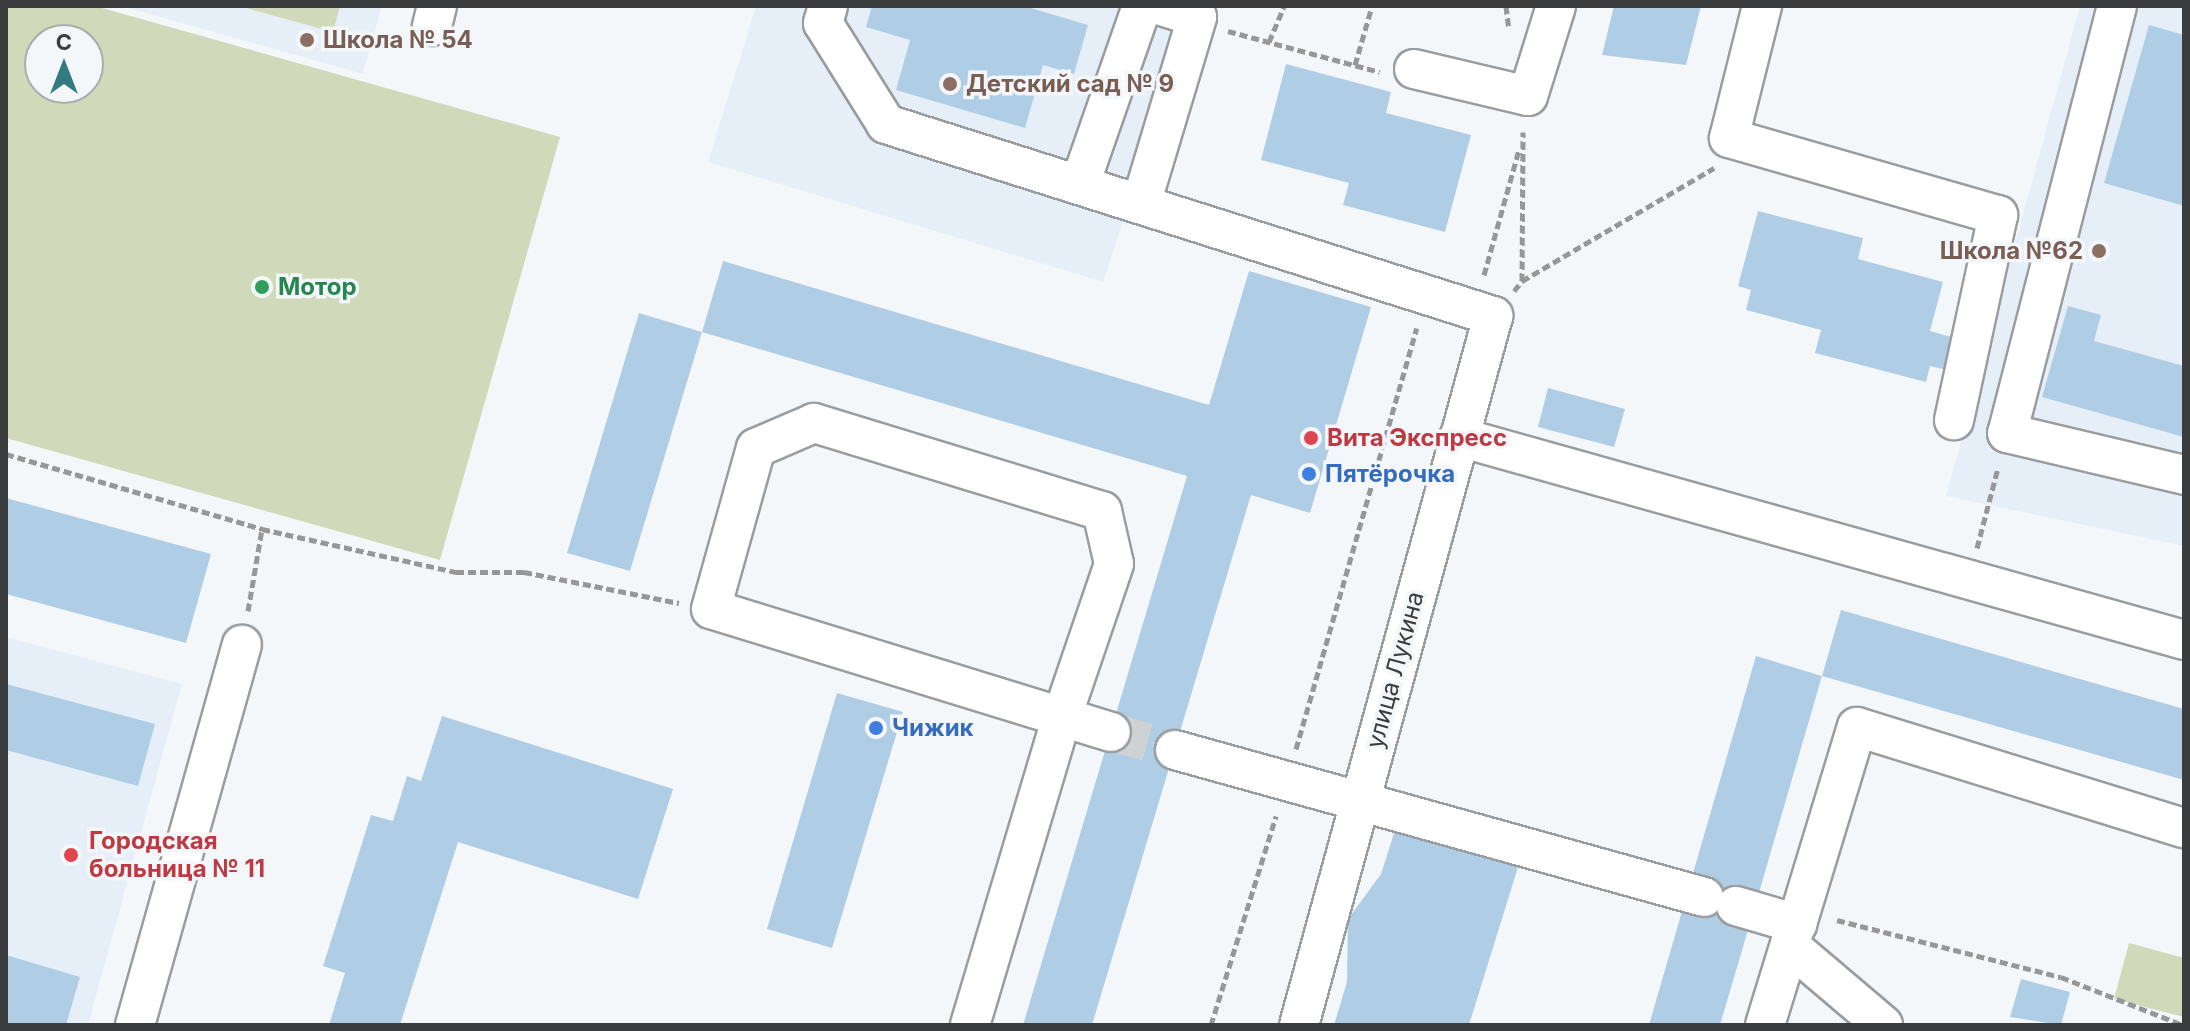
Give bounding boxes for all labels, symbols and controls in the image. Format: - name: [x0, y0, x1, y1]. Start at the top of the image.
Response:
- north arrow: [24, 24, 104, 104]
- place label: Школа № 54: [323, 26, 473, 54]
- text: С: [56, 29, 72, 55]
- marker: Школа № 54: [298, 31, 316, 49]
- place label: Детский сад № 9: [966, 70, 1174, 98]
- marker: Детский сад № 9: [941, 75, 959, 93]
- place label: Школа №62: [1940, 237, 2083, 265]
- marker: Школа №62: [2090, 242, 2108, 260]
- place label: Мотор: [278, 273, 357, 301]
- marker: Мотор: [253, 278, 271, 296]
- place label: Вита Экспресс: [1327, 424, 1507, 452]
- marker: Вита Экспресс: [1302, 429, 1320, 447]
- place label: Пятёрочка: [1325, 460, 1455, 488]
- marker: Пятёрочка: [1300, 465, 1318, 483]
- street label: улица Лукина: [1360, 588, 1430, 752]
- place label: Чижик: [892, 714, 974, 742]
- marker: Чижик: [867, 719, 885, 737]
- place label: Городская больница № 11: [89, 827, 265, 883]
- marker: Городская больница № 11: [60, 844, 82, 866]

